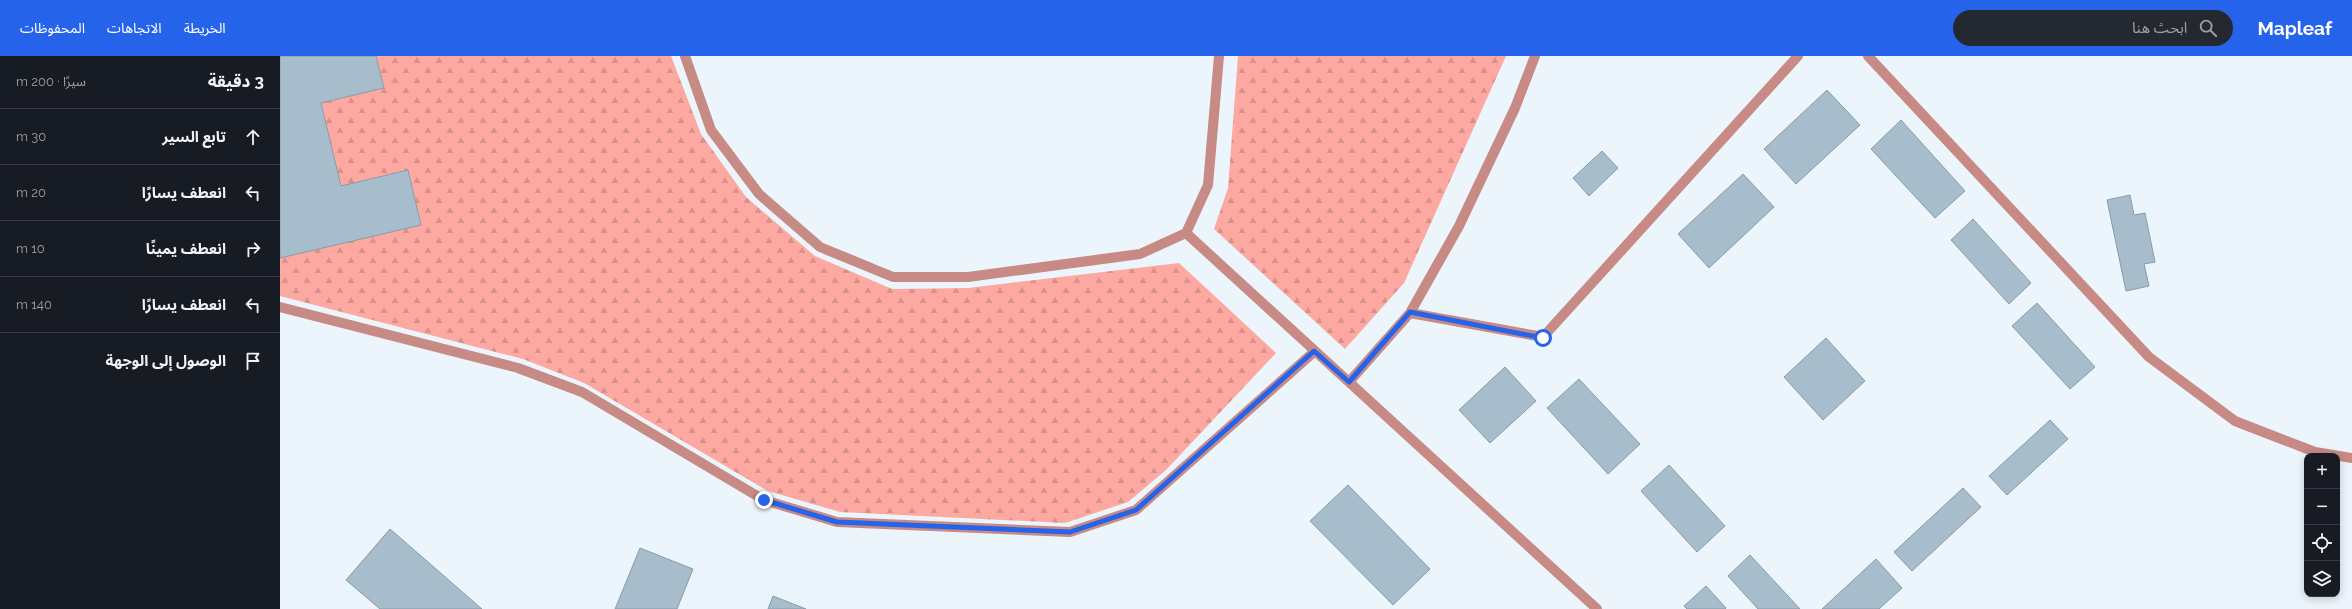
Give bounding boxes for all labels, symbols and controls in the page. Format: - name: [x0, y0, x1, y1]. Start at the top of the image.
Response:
- search box: [1953, 10, 2233, 46]
- icon: search: [2197, 17, 2219, 39]
- text: Mapleaf: [2257, 17, 2332, 39]
- text: ابحث هنا: [2132, 19, 2187, 37]
- text: المحفوظات: [20, 20, 85, 36]
- text: الاتجاهات: [107, 20, 162, 36]
- text: الخريطة: [184, 20, 226, 36]
- text: 3 دقيقة: [208, 71, 264, 91]
- text: سيرًا · 200 m: [16, 74, 86, 89]
- icon: ahead: [242, 126, 264, 148]
- text: تابع السير: [162, 128, 226, 146]
- text: 30 m: [16, 129, 46, 144]
- icon: left: [242, 182, 264, 204]
- text: انعطف يسارًا: [142, 184, 226, 202]
- text: 20 m: [16, 185, 46, 200]
- icon: right: [242, 238, 264, 260]
- text: انعطف يمينًا: [146, 240, 226, 258]
- text: 10 m: [16, 241, 45, 256]
- icon: left: [242, 294, 264, 316]
- text: انعطف يسارًا: [142, 296, 226, 314]
- text: 140 m: [16, 297, 52, 312]
- route start: [1534, 329, 1552, 347]
- icon: arrive: [242, 350, 264, 372]
- text: الوصول إلى الوجهة: [106, 352, 226, 370]
- map controls: [2304, 453, 2340, 597]
- button: +: [2304, 453, 2340, 489]
- button: −: [2304, 489, 2340, 525]
- route end: [755, 491, 773, 509]
- button: locate: [2304, 525, 2340, 561]
- button: layers: [2304, 561, 2340, 597]

